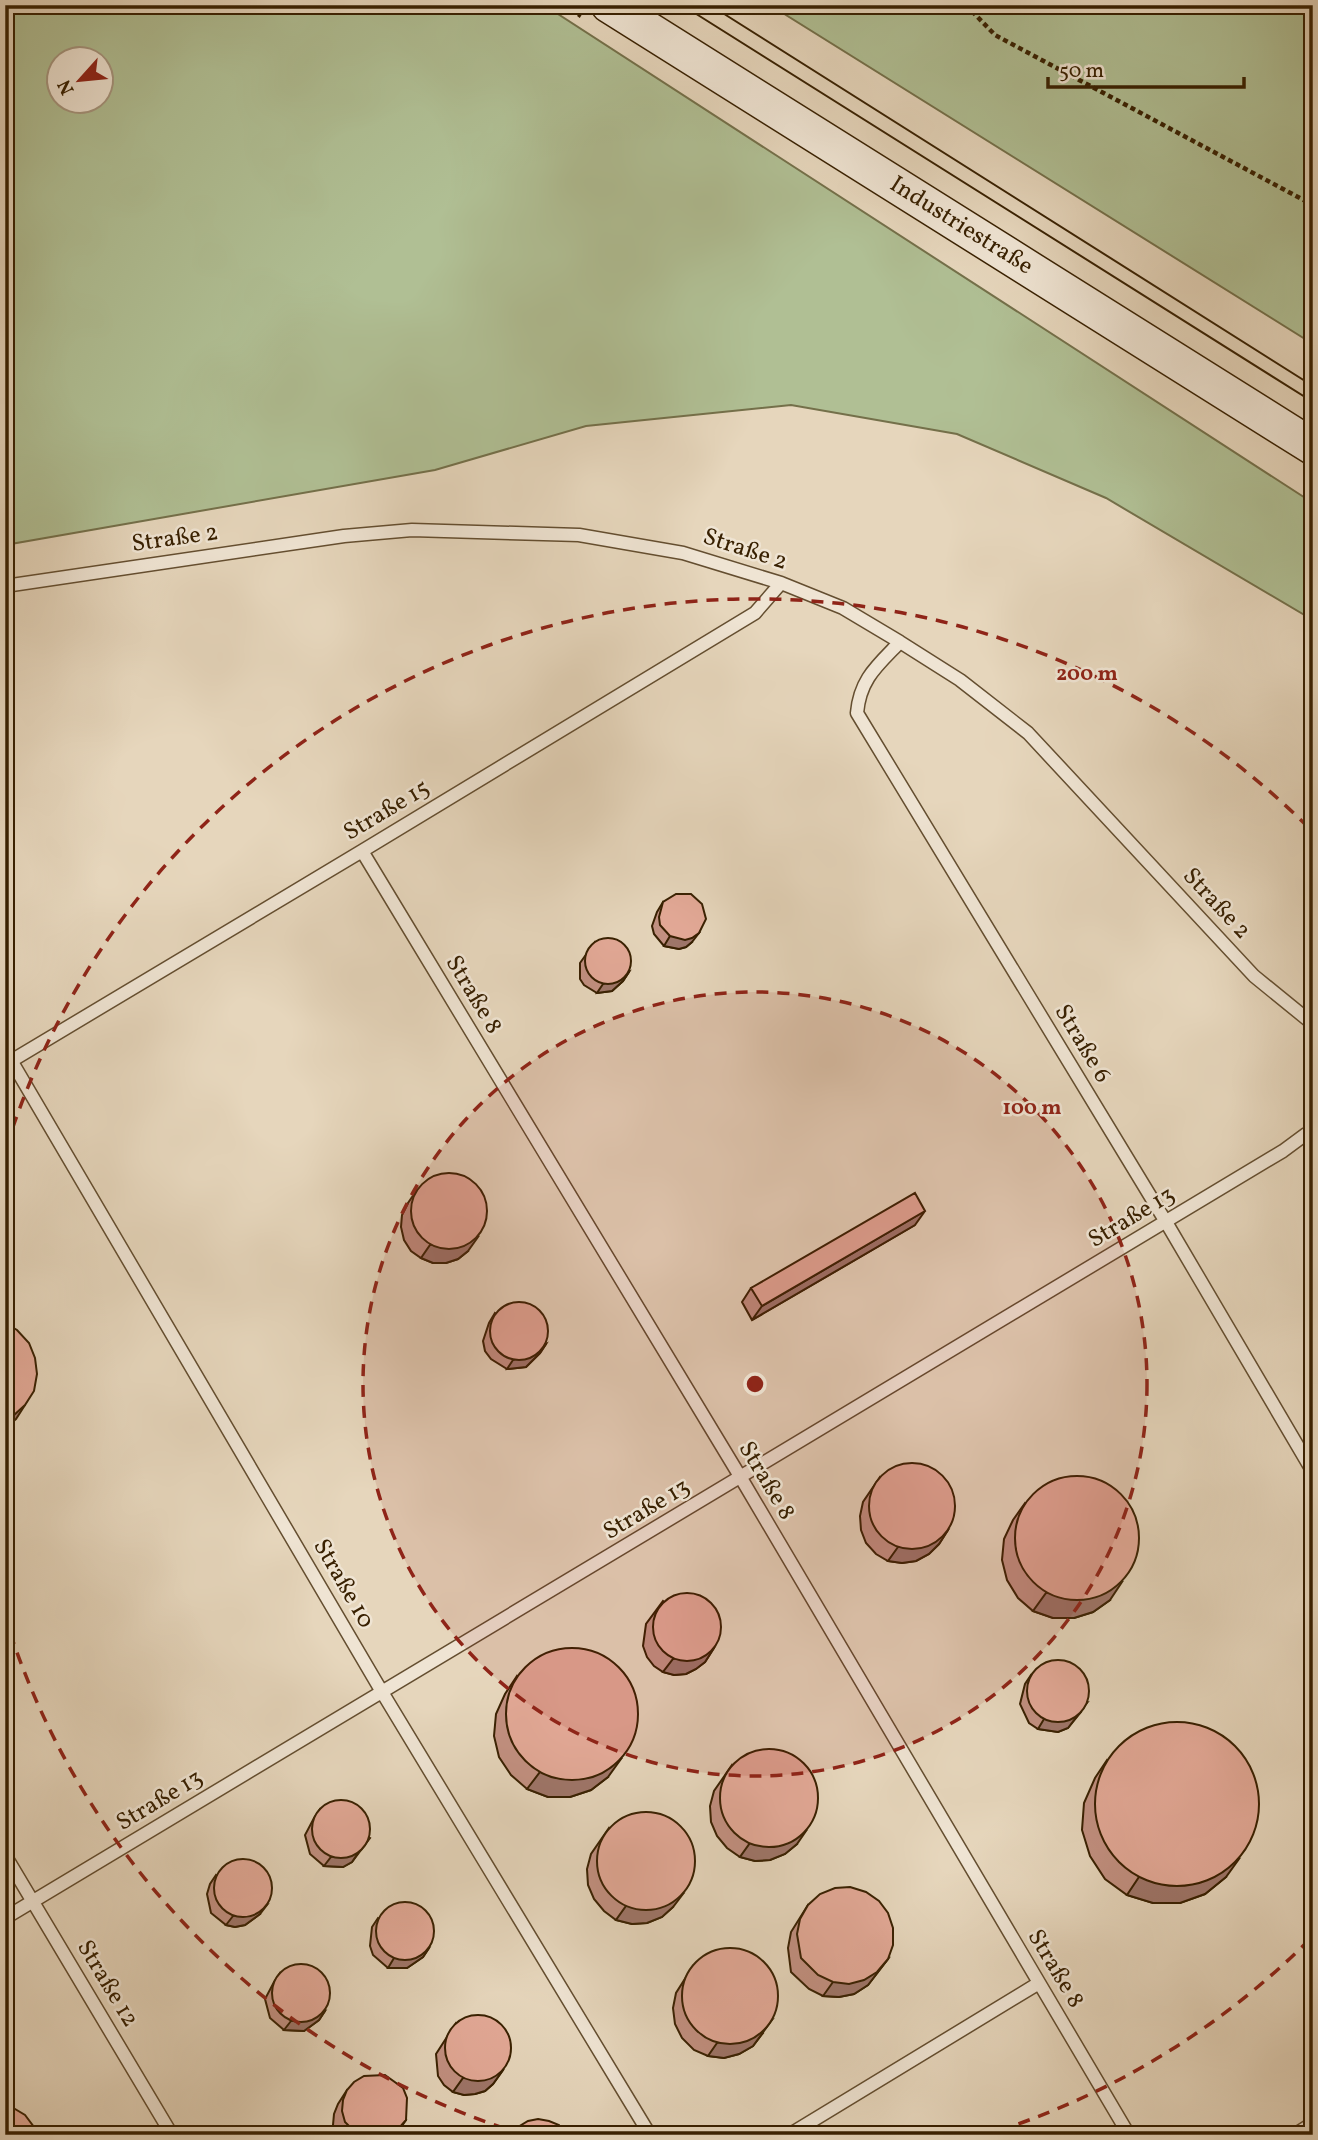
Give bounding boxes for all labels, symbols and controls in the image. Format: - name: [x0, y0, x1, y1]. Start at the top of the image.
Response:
- north arrow: [46, 46, 116, 116]
- scale bar: [1048, 46, 1244, 90]
- text: 50 m: [1059, 57, 1104, 86]
- text: N: [52, 75, 81, 99]
- street label: Industriestraße: [883, 168, 1039, 284]
- street label: Straße 2: [130, 516, 220, 562]
- street label: Straße 2: [698, 520, 792, 580]
- text: 200 m: [1056, 660, 1118, 689]
- street label: Straße 15: [337, 772, 437, 850]
- street label: Straße 2: [1174, 861, 1258, 947]
- street label: Straße 8: [436, 949, 510, 1041]
- street label: Straße 6: [1045, 998, 1119, 1090]
- text: 100 m: [1002, 1094, 1062, 1123]
- street label: Straße 13: [1082, 1179, 1182, 1257]
- centre of rings: [743, 1372, 767, 1396]
- street label: Straße 8: [729, 1435, 803, 1527]
- street label: Straße 13: [597, 1471, 697, 1549]
- street label: Straße 10: [304, 1533, 382, 1635]
- street label: Straße 13: [110, 1762, 210, 1840]
- street label: Straße 8: [1018, 1923, 1092, 2015]
- street label: Straße 12: [68, 1934, 146, 2034]

